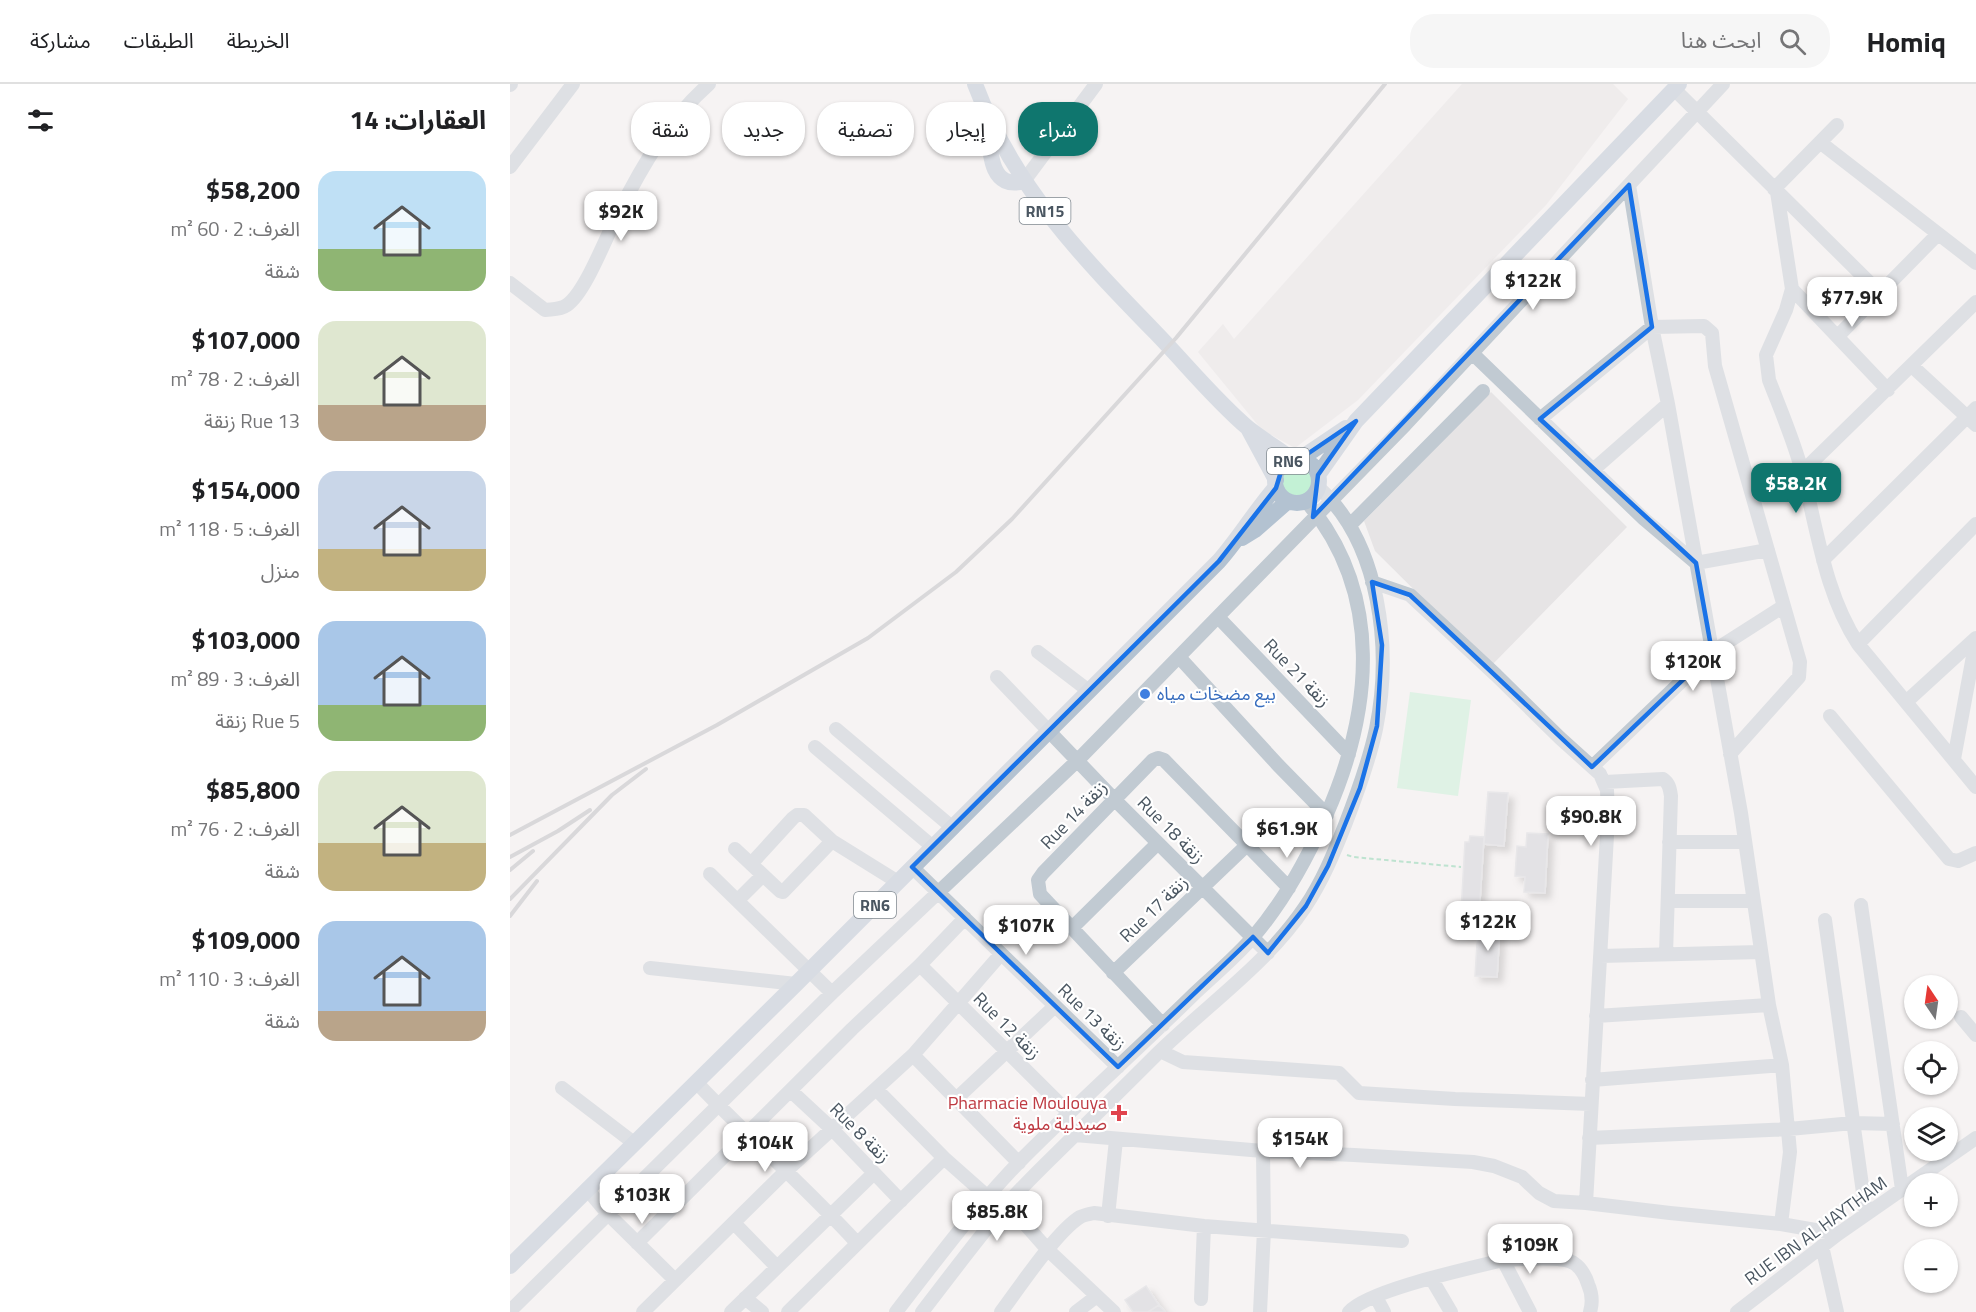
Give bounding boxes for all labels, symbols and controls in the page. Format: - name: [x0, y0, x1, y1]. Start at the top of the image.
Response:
- search box: [1410, 14, 1830, 68]
- text: Homiq: [1866, 20, 1946, 63]
- text: ابحث هنا: [1681, 23, 1761, 57]
- text: مشاركة: [30, 24, 91, 56]
- text: الطبقات: [124, 24, 194, 56]
- text: الخريطة: [227, 24, 290, 56]
- icon: search: [1776, 25, 1809, 58]
- text: العقارات: 14: [350, 100, 486, 139]
- chip: شقة: [631, 102, 710, 156]
- chip: جديد: [722, 102, 805, 156]
- chip: تصفية: [817, 102, 914, 156]
- chip: إيجار: [926, 102, 1006, 156]
- chip: شراء: [1018, 102, 1098, 156]
- icon: filters: [24, 104, 57, 137]
- text: $58,200: [206, 170, 300, 209]
- pin: $92K: [585, 191, 657, 242]
- icon: home: [366, 195, 438, 267]
- text: $92K: [598, 195, 644, 226]
- road number: RN15: [1020, 198, 1070, 224]
- text: الغرف: 2 · 60 m²: [170, 213, 300, 244]
- text: شقة: [265, 255, 300, 286]
- pin: $122K: [1491, 260, 1575, 311]
- text: $122K: [1505, 264, 1561, 295]
- pin: $77.9K: [1803, 277, 1901, 328]
- text: $77.9K: [1821, 281, 1883, 312]
- text: $107,000: [191, 320, 300, 359]
- icon: home: [366, 345, 438, 417]
- text: الغرف: 2 · 78 m²: [170, 363, 300, 394]
- text: Rue 13 زنقة: [204, 405, 300, 436]
- road number: RN6: [1267, 448, 1309, 474]
- pin: $58.2K: [1747, 463, 1845, 514]
- text: $58.2K: [1765, 467, 1827, 498]
- text: $154,000: [191, 470, 300, 509]
- icon: home: [366, 495, 438, 567]
- text: الغرف: 5 · 118 m²: [159, 513, 300, 544]
- text: منزل: [261, 555, 300, 586]
- text: $103,000: [191, 620, 300, 659]
- street label: Rue 21 زنقة: [1258, 632, 1337, 713]
- pin: $120K: [1651, 641, 1735, 692]
- icon: home: [366, 645, 438, 717]
- text: $120K: [1665, 645, 1721, 676]
- text: الغرف: 3 · 89 m²: [170, 663, 300, 694]
- place label: بيع مضخات مياه: [1157, 680, 1276, 708]
- marker: بيع مضخات مياه: [1138, 687, 1152, 701]
- text: Rue 5 زنقة: [215, 705, 300, 736]
- text: $85,800: [206, 770, 300, 809]
- street label: Rue 14 زنقة: [1034, 774, 1113, 855]
- street label: Rue 18 زنقة: [1131, 790, 1211, 870]
- icon: home: [366, 795, 438, 867]
- pin: $90.8K: [1542, 796, 1640, 847]
- text: $90.8K: [1560, 800, 1622, 831]
- pin: $61.9K: [1238, 808, 1336, 859]
- text: $61.9K: [1256, 812, 1318, 843]
- text: الغرف: 2 · 76 m²: [170, 813, 300, 844]
- text: شقة: [265, 855, 300, 886]
- street label: Rue 17 زنقة: [1113, 869, 1194, 948]
- road number: RN6: [854, 892, 896, 918]
- pin: $122K: [1446, 901, 1530, 952]
- pin: $107K: [984, 905, 1068, 956]
- text: $122K: [1460, 905, 1516, 936]
- text: $107K: [998, 909, 1054, 940]
- text: $109,000: [191, 920, 300, 959]
- icon: home: [366, 945, 438, 1017]
- text: الغرف: 3 · 110 m²: [159, 963, 300, 994]
- north arrow: [1904, 975, 1958, 1029]
- map controls: [1904, 975, 1958, 1293]
- street label: Rue 13 زنقة: [1052, 977, 1133, 1056]
- street label: Rue 12 زنقة: [967, 986, 1047, 1066]
- text: شقة: [265, 1005, 300, 1036]
- button: locate: [1904, 1041, 1958, 1095]
- place label: Pharmacie Moulouya صيدلية ملوية: [948, 1089, 1107, 1137]
- street label: Rue 8 زنقة: [824, 1096, 897, 1169]
- marker: Pharmacie Moulouya صيدلية ملوية: [1112, 1106, 1126, 1120]
- button: layers: [1904, 1107, 1958, 1161]
- pin: $154K: [1258, 1118, 1342, 1169]
- pin: $104K: [723, 1122, 807, 1173]
- text: $154K: [1272, 1122, 1328, 1153]
- text: $104K: [737, 1126, 793, 1157]
- street label: RUE IBN AL HAYTHAM: [1739, 1170, 1893, 1292]
- button: +: [1904, 1173, 1958, 1227]
- pin: $103K: [600, 1174, 684, 1225]
- text: $103K: [614, 1178, 670, 1209]
- pin: $85.8K: [948, 1191, 1046, 1242]
- text: $85.8K: [966, 1195, 1028, 1226]
- pin: $109K: [1488, 1224, 1572, 1275]
- text: $109K: [1502, 1228, 1558, 1259]
- button: −: [1904, 1239, 1958, 1293]

